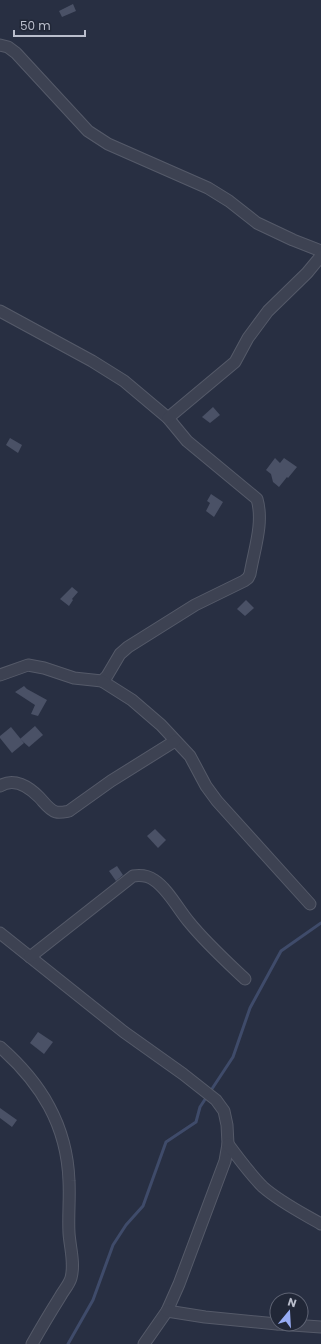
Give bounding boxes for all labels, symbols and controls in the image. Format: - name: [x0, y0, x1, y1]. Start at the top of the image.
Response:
- scale bar: [14, 12, 85, 38]
- text: 50 m: [20, 17, 51, 34]
- north arrow: [269, 1292, 309, 1332]
- text: N: [286, 1294, 299, 1311]

